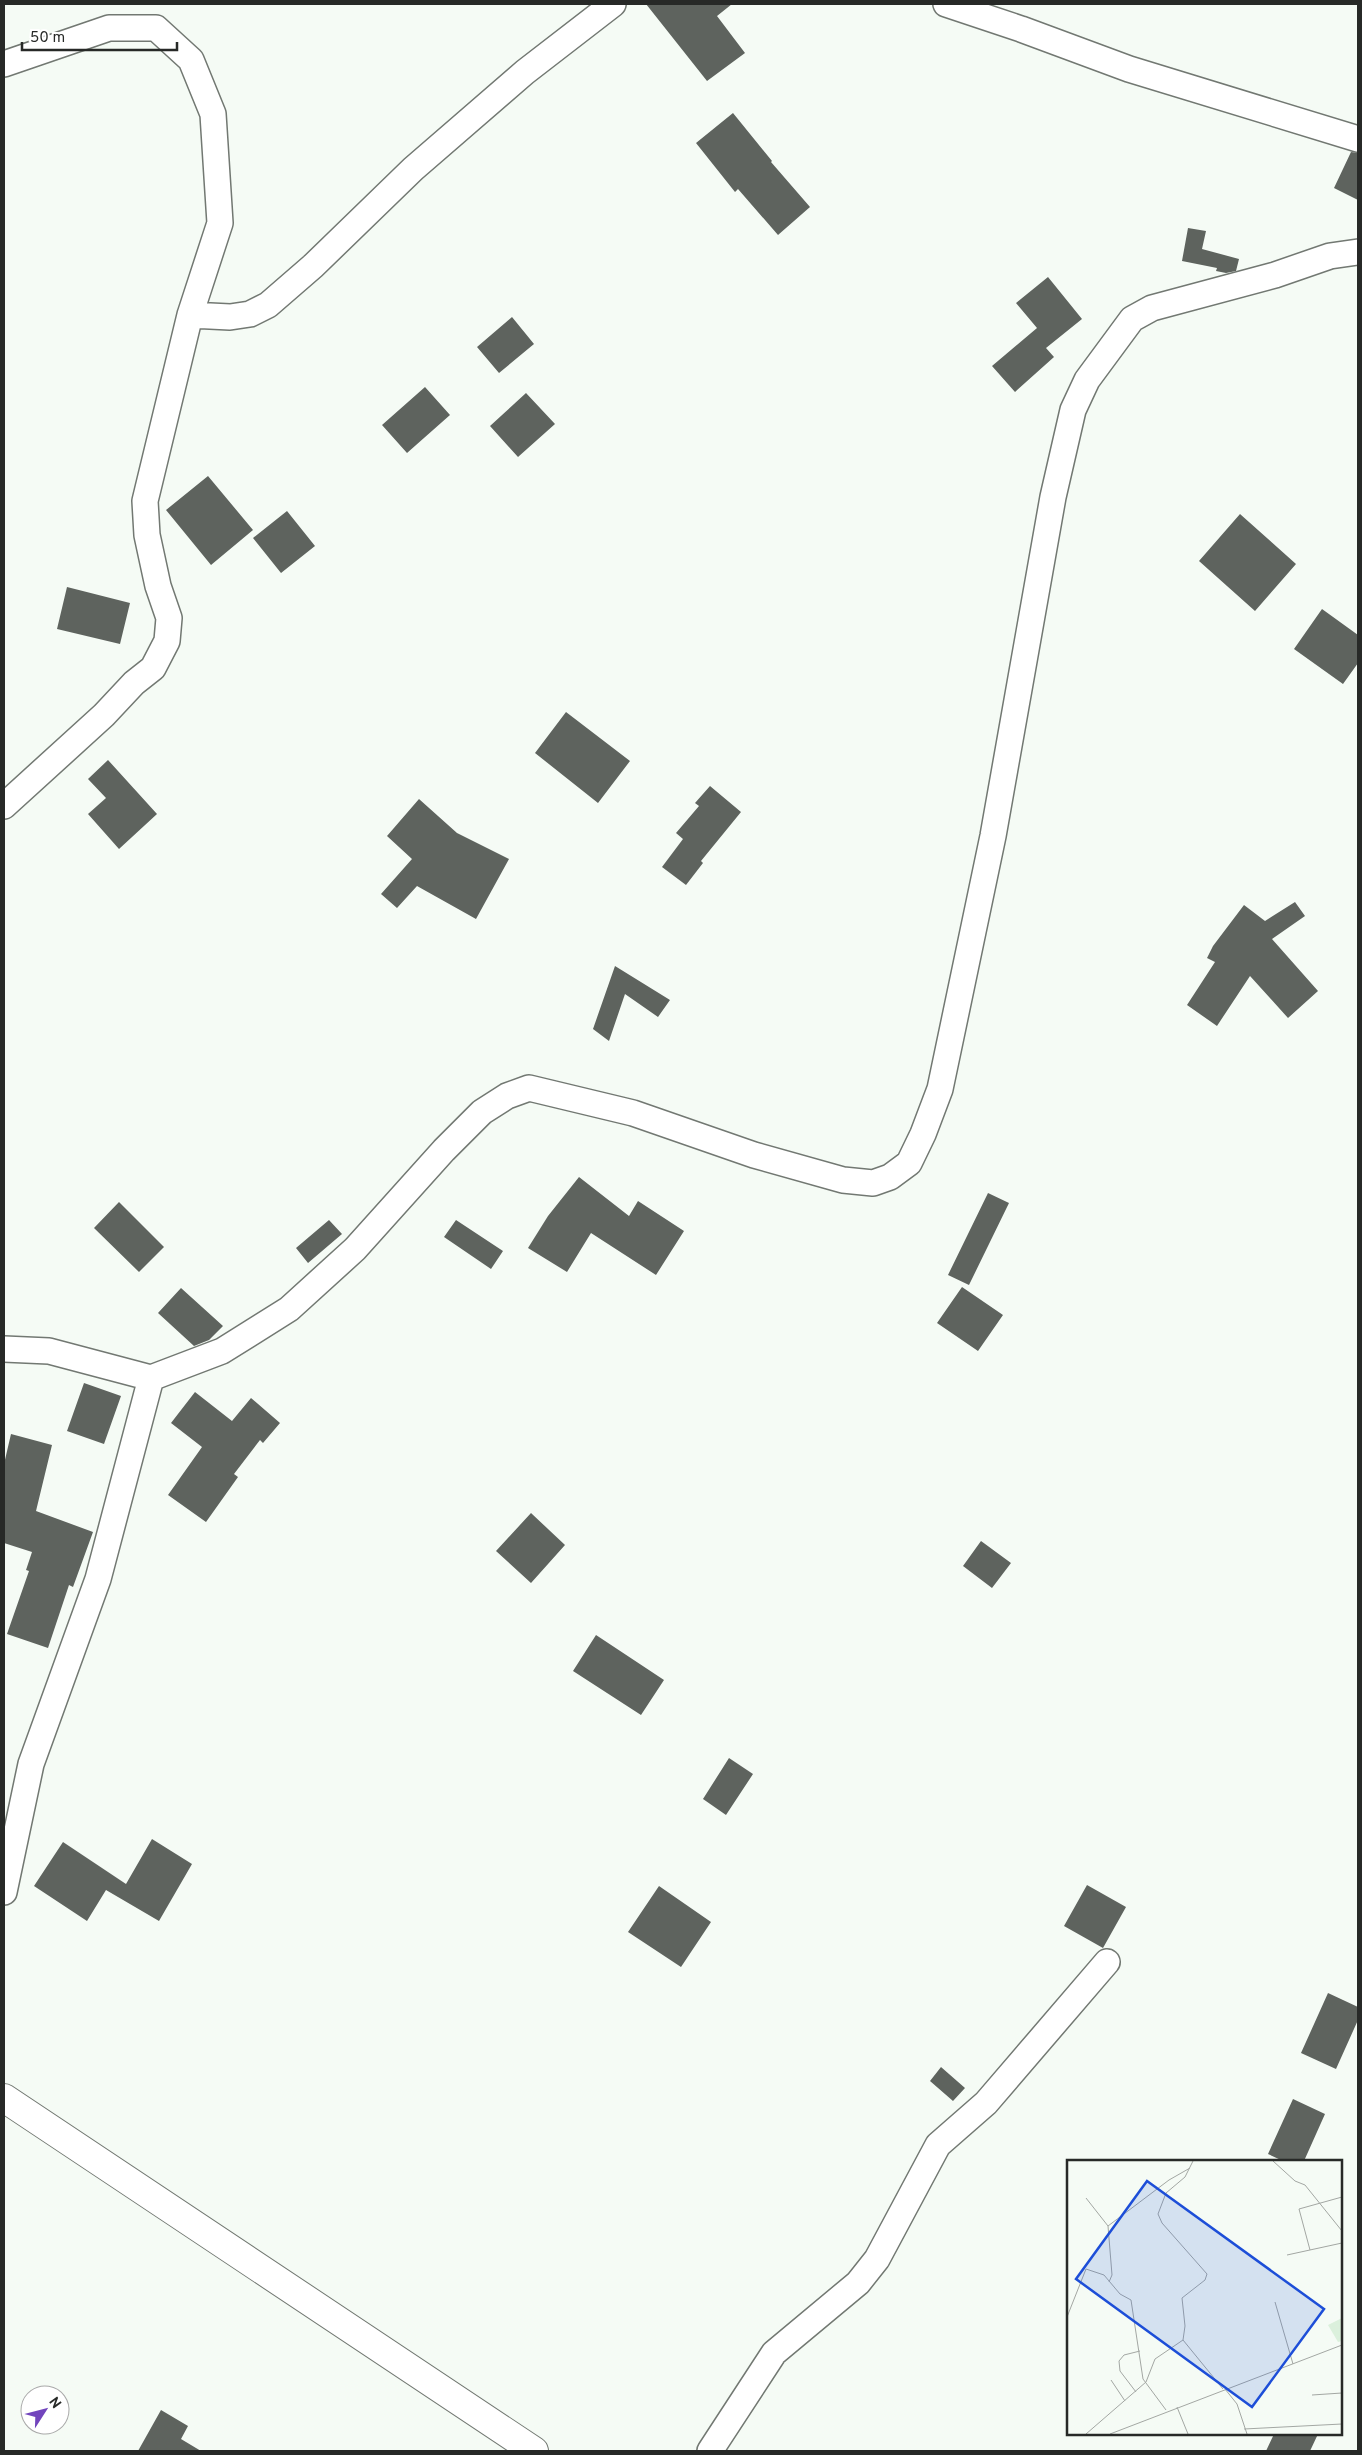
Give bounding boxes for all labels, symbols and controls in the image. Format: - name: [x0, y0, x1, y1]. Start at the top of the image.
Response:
- scale bar: [22, 20, 178, 52]
- text: 50 m: [30, 29, 65, 48]
- inset map: [1067, 2160, 1342, 2435]
- north arrow: [20, 2385, 70, 2435]
- text: N: [44, 2394, 64, 2412]

